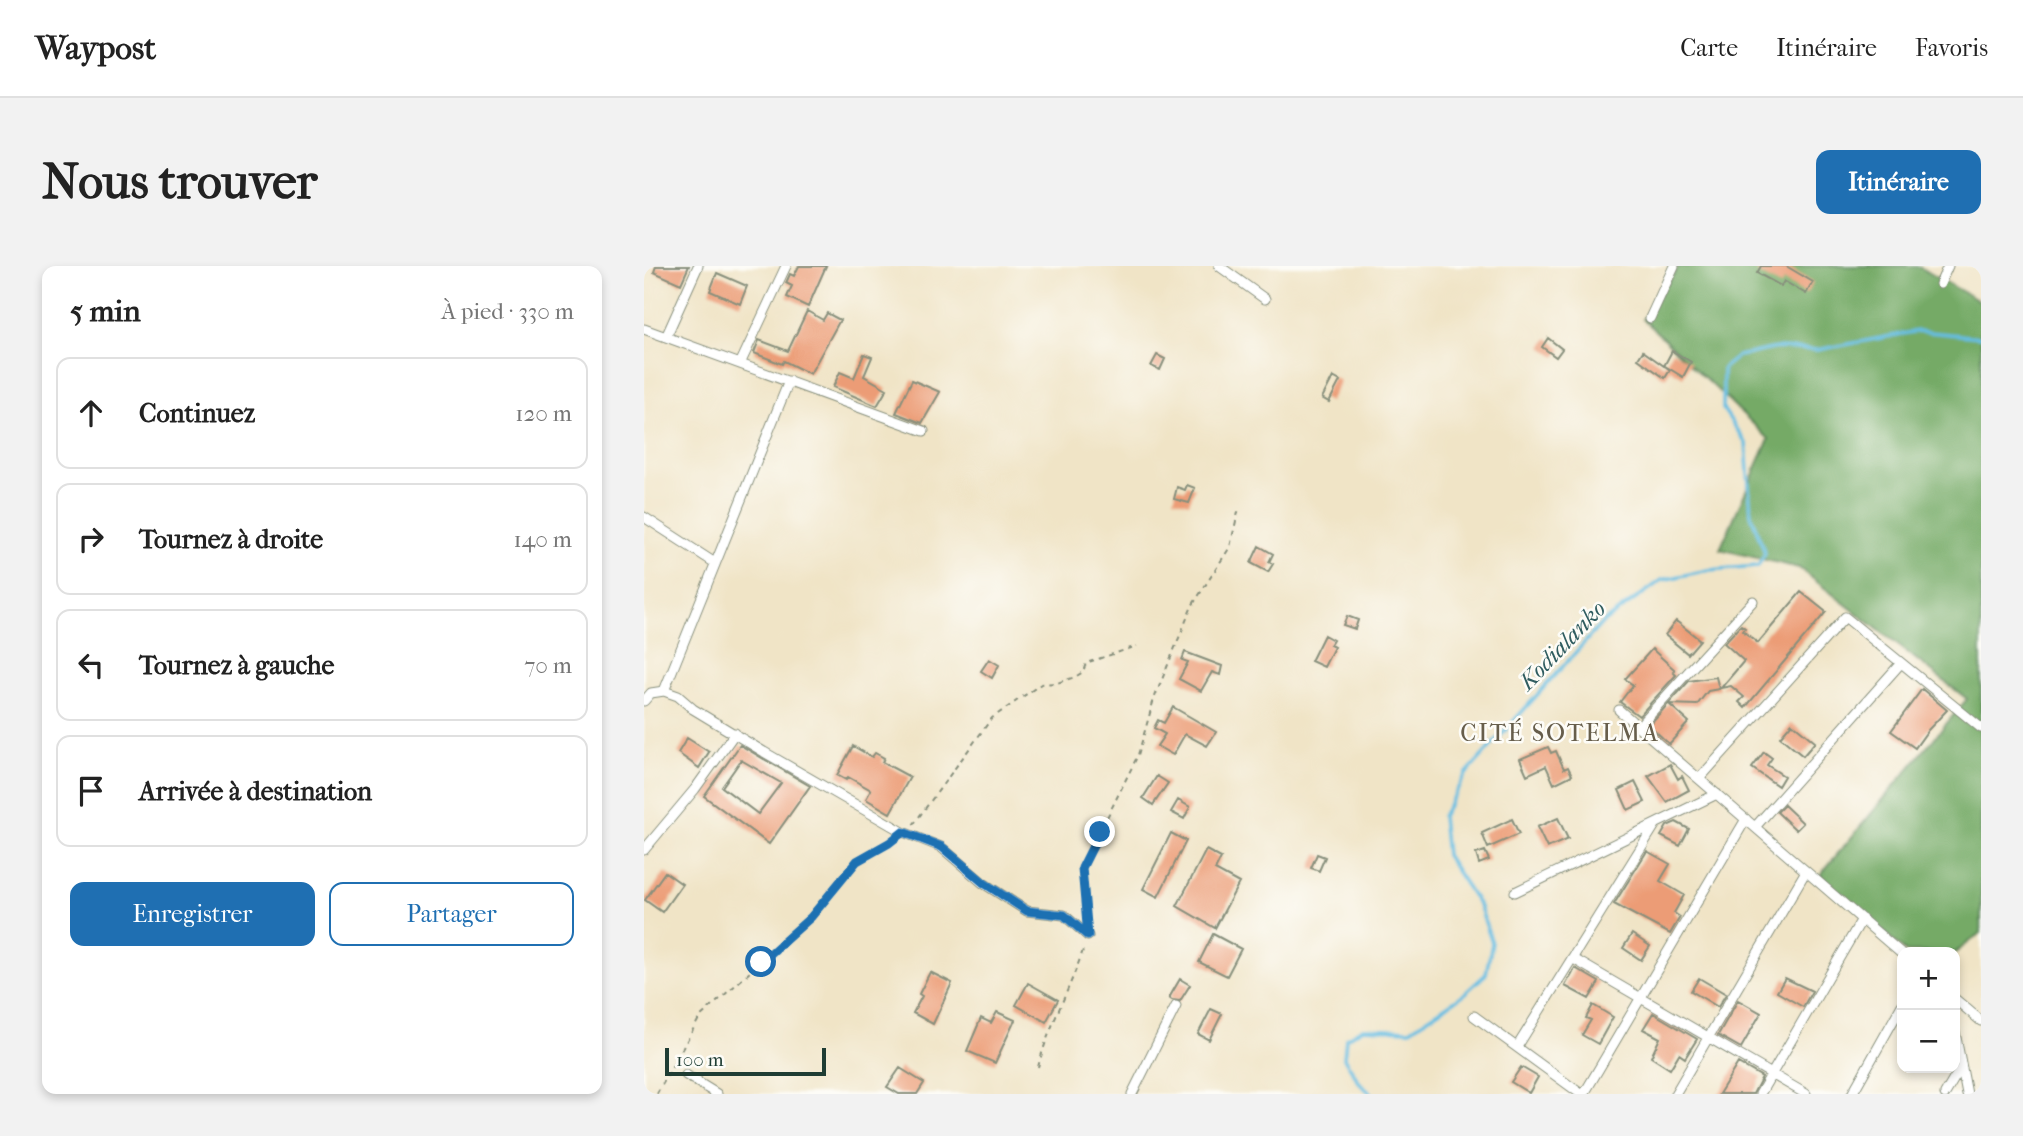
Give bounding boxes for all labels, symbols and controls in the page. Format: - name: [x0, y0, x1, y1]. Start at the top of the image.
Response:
- text: Waypost: [35, 29, 156, 68]
- text: Carte: [1680, 34, 1738, 62]
- text: Itinéraire: [1776, 34, 1877, 62]
- text: Favoris: [1915, 34, 1988, 62]
- button: Itinéraire: [1816, 150, 1981, 214]
- text: Nous trouver: [42, 153, 317, 211]
- text: 5 min: [70, 294, 141, 329]
- text: À pied · 330 m: [441, 298, 574, 325]
- icon: ahead: [72, 394, 110, 432]
- text: Continuez: [139, 398, 255, 429]
- text: 120 m: [515, 400, 572, 427]
- icon: right: [72, 520, 110, 558]
- text: Tournez à droite: [139, 524, 323, 555]
- text: 140 m: [513, 526, 572, 553]
- water label: Kodialanko: [1511, 595, 1611, 697]
- icon: left: [72, 646, 110, 684]
- text: Tournez à gauche: [139, 650, 334, 681]
- text: 70 m: [524, 652, 572, 679]
- district label: CITÉ SOTELMA: [1460, 718, 1660, 747]
- icon: arrive: [72, 772, 110, 810]
- text: Arrivée à destination: [139, 776, 372, 807]
- route end: [1084, 816, 1115, 847]
- button: Enregistrer: [70, 882, 315, 946]
- button: Partager: [329, 882, 574, 946]
- route start: [745, 946, 776, 977]
- map controls: [1897, 947, 1960, 1073]
- button: +: [1897, 947, 1960, 1010]
- button: −: [1897, 1010, 1960, 1073]
- scale bar: [665, 1045, 826, 1077]
- text: 100 m: [676, 1049, 724, 1071]

